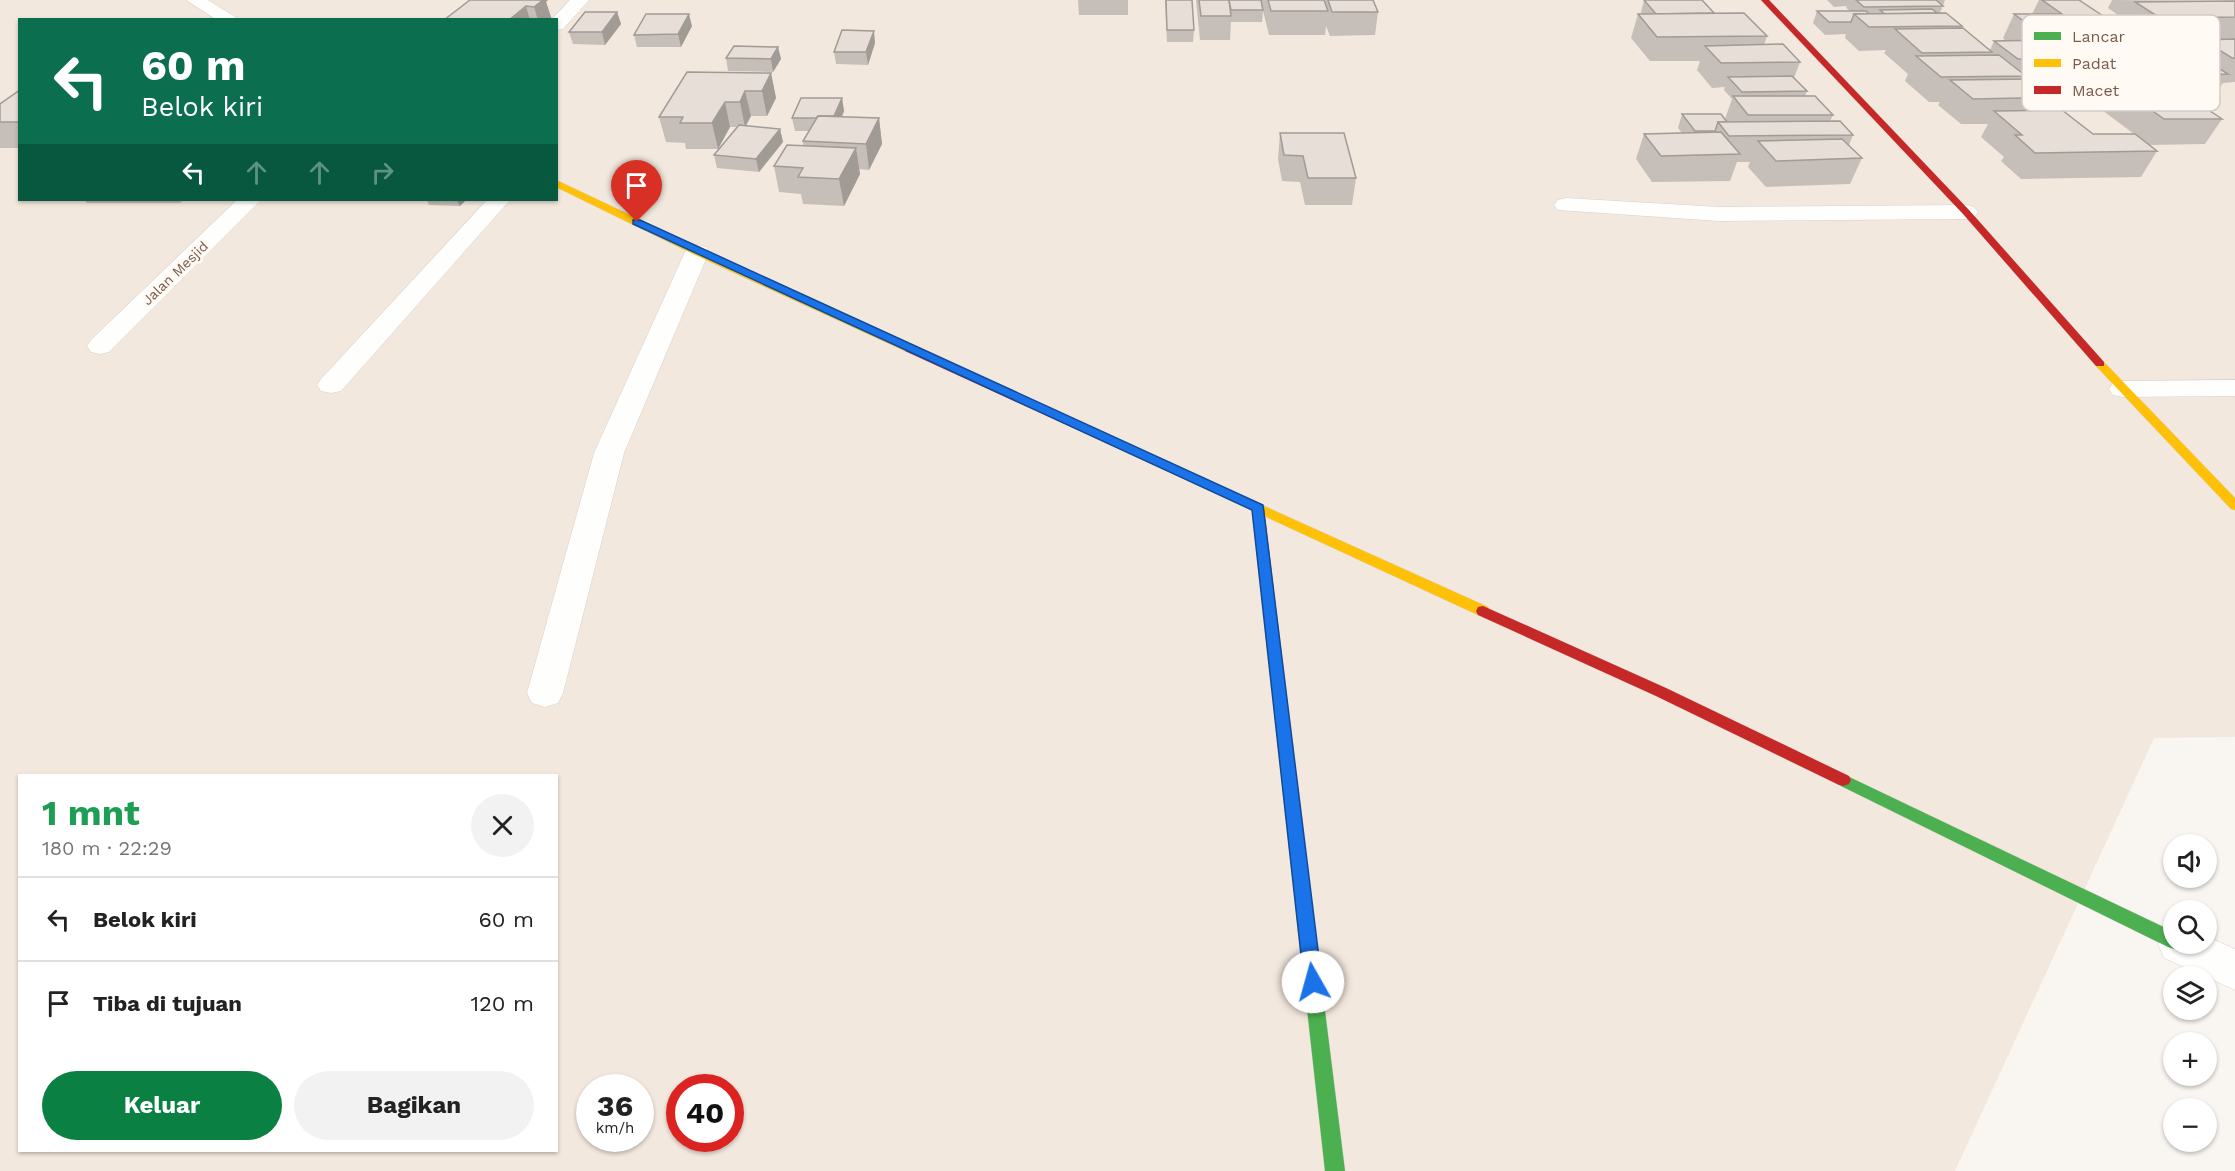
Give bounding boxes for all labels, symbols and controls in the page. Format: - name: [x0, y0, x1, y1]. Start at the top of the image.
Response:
- legend: [2022, 15, 2220, 111]
- text: Lancar: [2072, 27, 2126, 46]
- text: 60 m: [141, 41, 245, 90]
- icon: left: [42, 42, 120, 120]
- text: Padat: [2072, 54, 2117, 73]
- text: Macet: [2072, 81, 2120, 100]
- text: Belok kiri: [141, 91, 263, 123]
- icon: left: [177, 156, 210, 189]
- icon: ahead: [240, 156, 273, 189]
- icon: ahead: [303, 156, 336, 189]
- icon: right: [366, 156, 399, 189]
- pin: [611, 160, 662, 222]
- icon: arrive: [620, 169, 653, 202]
- street label: Jalan Mesjid: [139, 238, 211, 308]
- text: 1 mnt: [42, 792, 140, 834]
- button: close: [471, 794, 534, 857]
- map controls: [2163, 834, 2217, 1152]
- button: sound: [2163, 834, 2217, 888]
- text: 180 m · 22:29: [42, 836, 172, 860]
- button: search: [2163, 900, 2217, 954]
- icon: left: [42, 903, 75, 936]
- text: Belok kiri: [93, 907, 197, 932]
- text: 60 m: [478, 907, 534, 932]
- position arrow: [1281, 950, 1345, 1014]
- button: layers: [2163, 966, 2217, 1020]
- icon: arrive: [42, 987, 75, 1020]
- text: Tiba di tujuan: [93, 991, 242, 1016]
- text: 120 m: [470, 991, 534, 1016]
- button: +: [2163, 1032, 2217, 1086]
- button: Keluar: [42, 1071, 282, 1140]
- button: Bagikan: [294, 1071, 534, 1140]
- speed limit sign: 40: [666, 1074, 744, 1152]
- text: 36: [597, 1088, 633, 1123]
- button: −: [2163, 1098, 2217, 1152]
- text: km/h: [596, 1119, 634, 1137]

